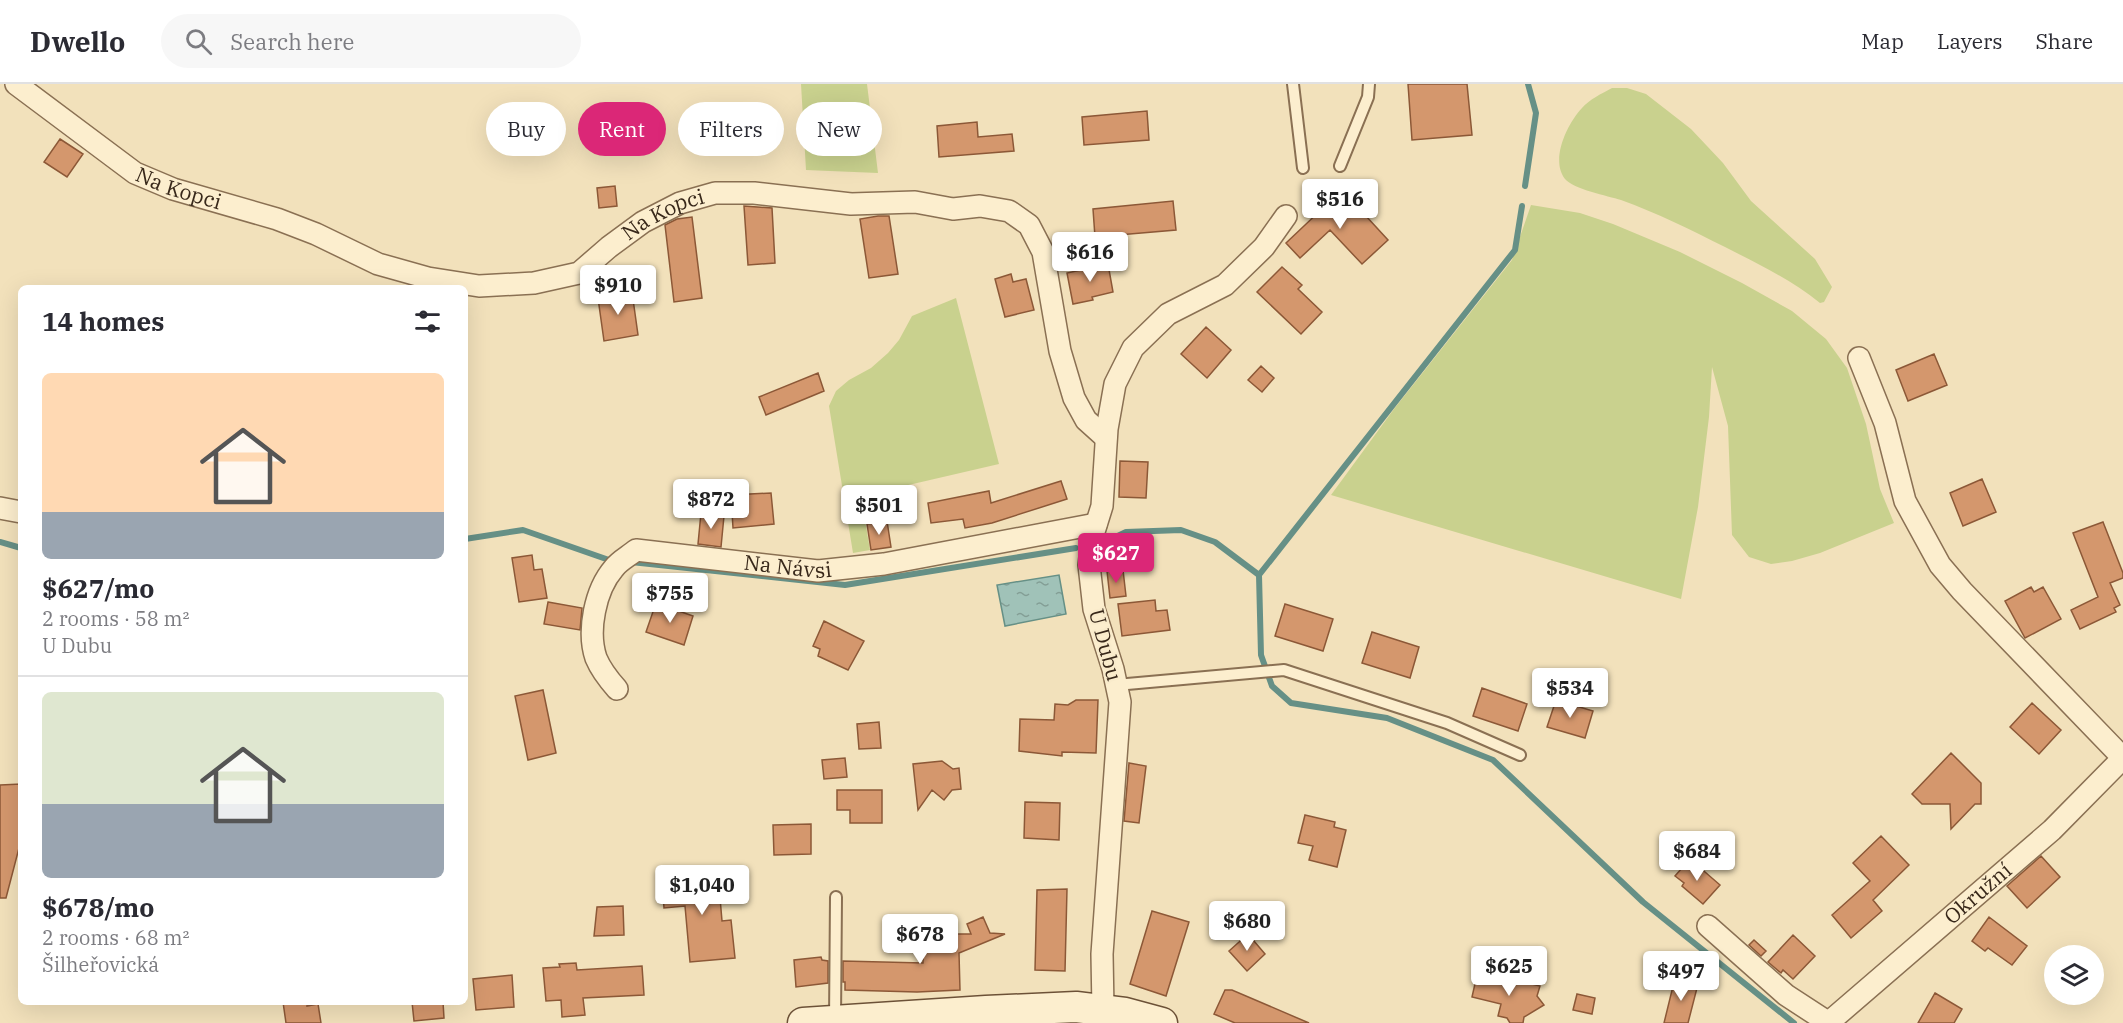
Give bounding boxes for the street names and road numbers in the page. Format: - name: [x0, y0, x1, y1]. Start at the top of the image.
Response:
- street label: Na Kopci: [132, 160, 225, 215]
- street label: Na Kopci: [616, 182, 707, 246]
- street label: Na Návsi: [742, 548, 833, 584]
- street label: U Dubu: [1083, 606, 1129, 684]
- street label: Okružní: [1938, 856, 2017, 930]

